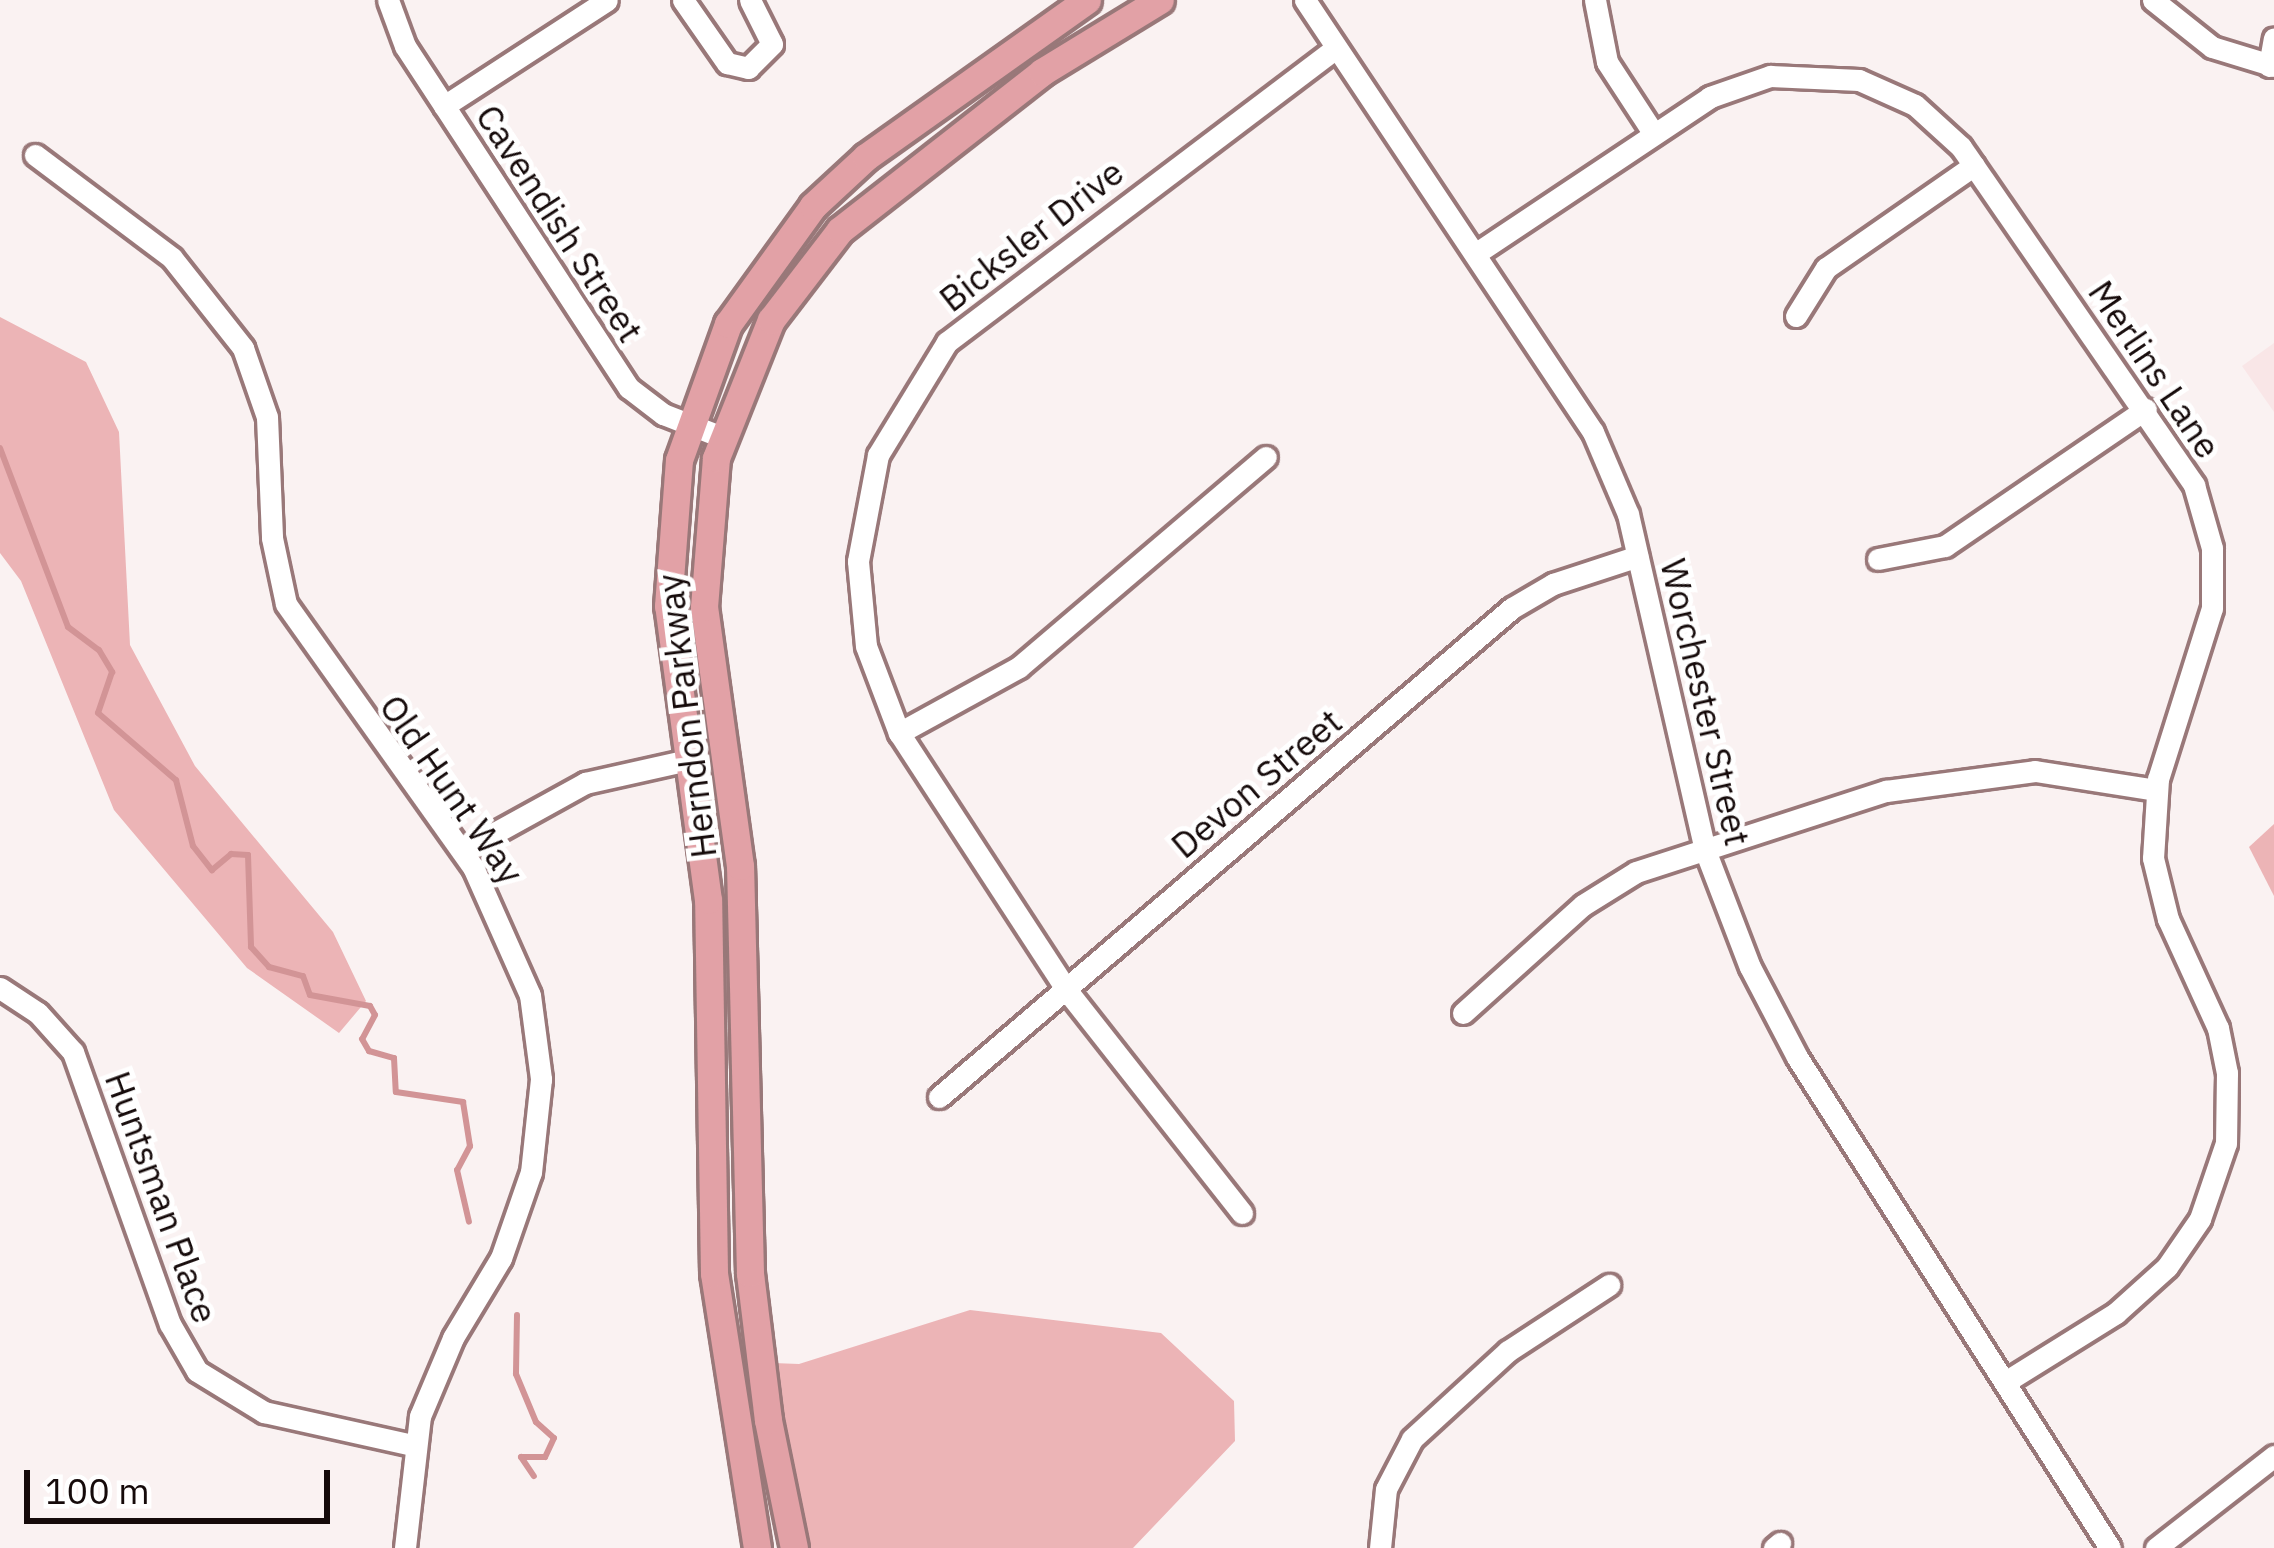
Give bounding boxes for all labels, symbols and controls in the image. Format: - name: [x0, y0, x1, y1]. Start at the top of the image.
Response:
- street label: Cavendish Street: [467, 96, 653, 350]
- street label: Bicksler Drive: [930, 150, 1132, 320]
- street label: Merlins Lane: [2080, 272, 2230, 466]
- street label: Worchester Street: [1652, 554, 1760, 850]
- street label: Herndon Parkway: [647, 571, 725, 861]
- street label: Old Hunt Way: [371, 686, 533, 892]
- street label: Devon Street: [1162, 699, 1350, 867]
- street label: Huntsman Place: [96, 1065, 228, 1329]
- scale bar: [30, 1446, 336, 1520]
- text: 100 m: [45, 1467, 150, 1514]

